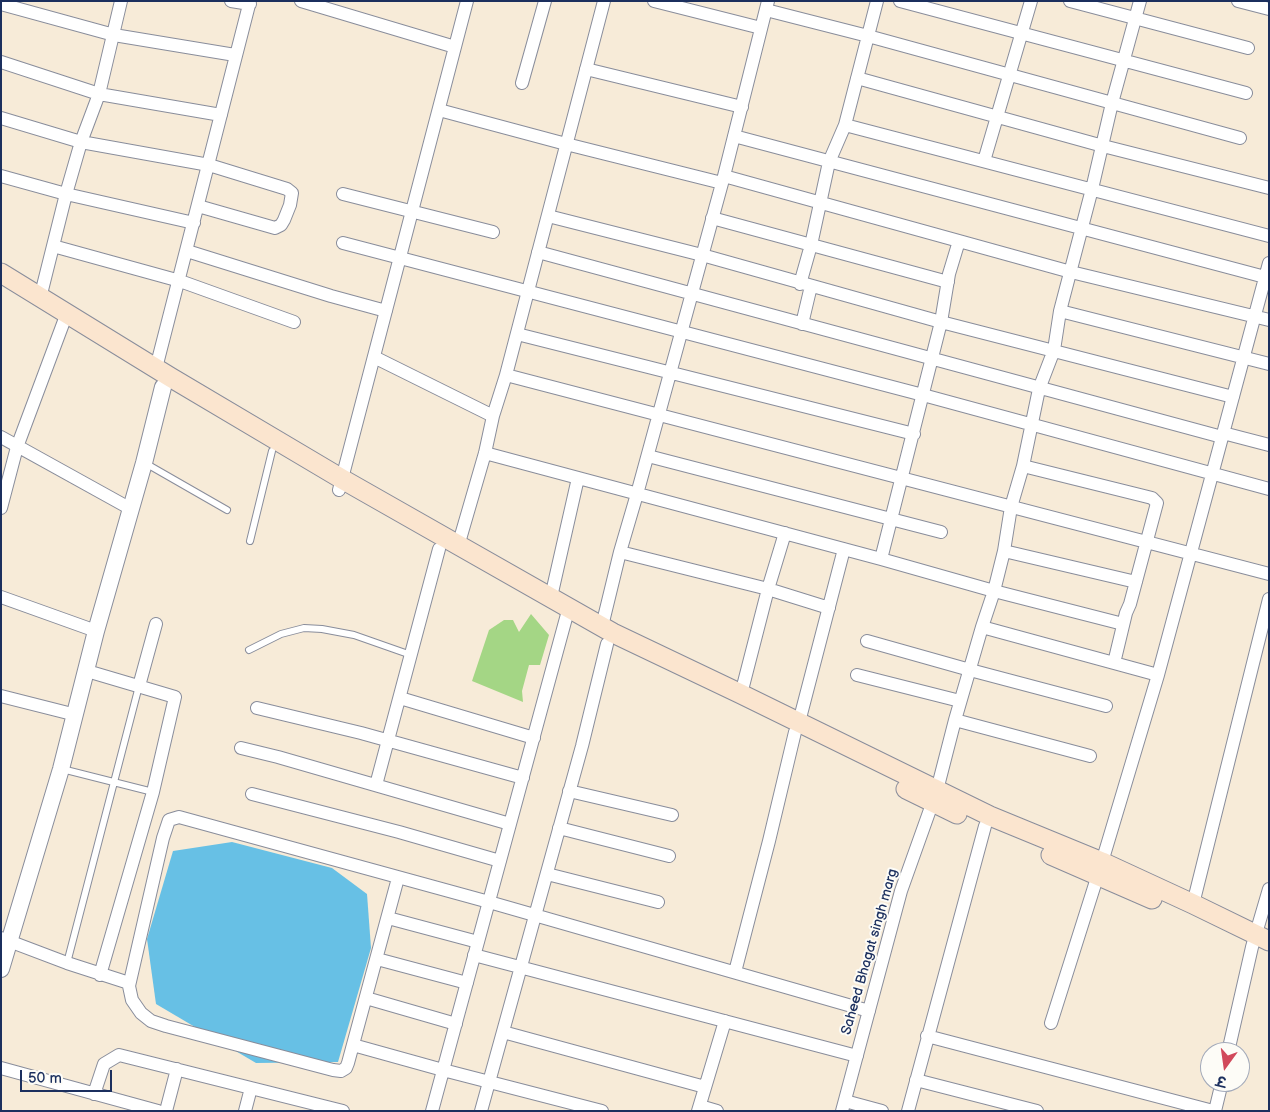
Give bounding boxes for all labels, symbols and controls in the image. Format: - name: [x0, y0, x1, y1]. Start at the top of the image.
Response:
- street label: Saheed Bhagat singh marg: [838, 867, 902, 1037]
- north arrow: [1200, 1042, 1250, 1092]
- scale bar: [22, 1060, 115, 1092]
- text: 50 m: [28, 1069, 62, 1088]
- text: उ: [1215, 1072, 1228, 1090]

